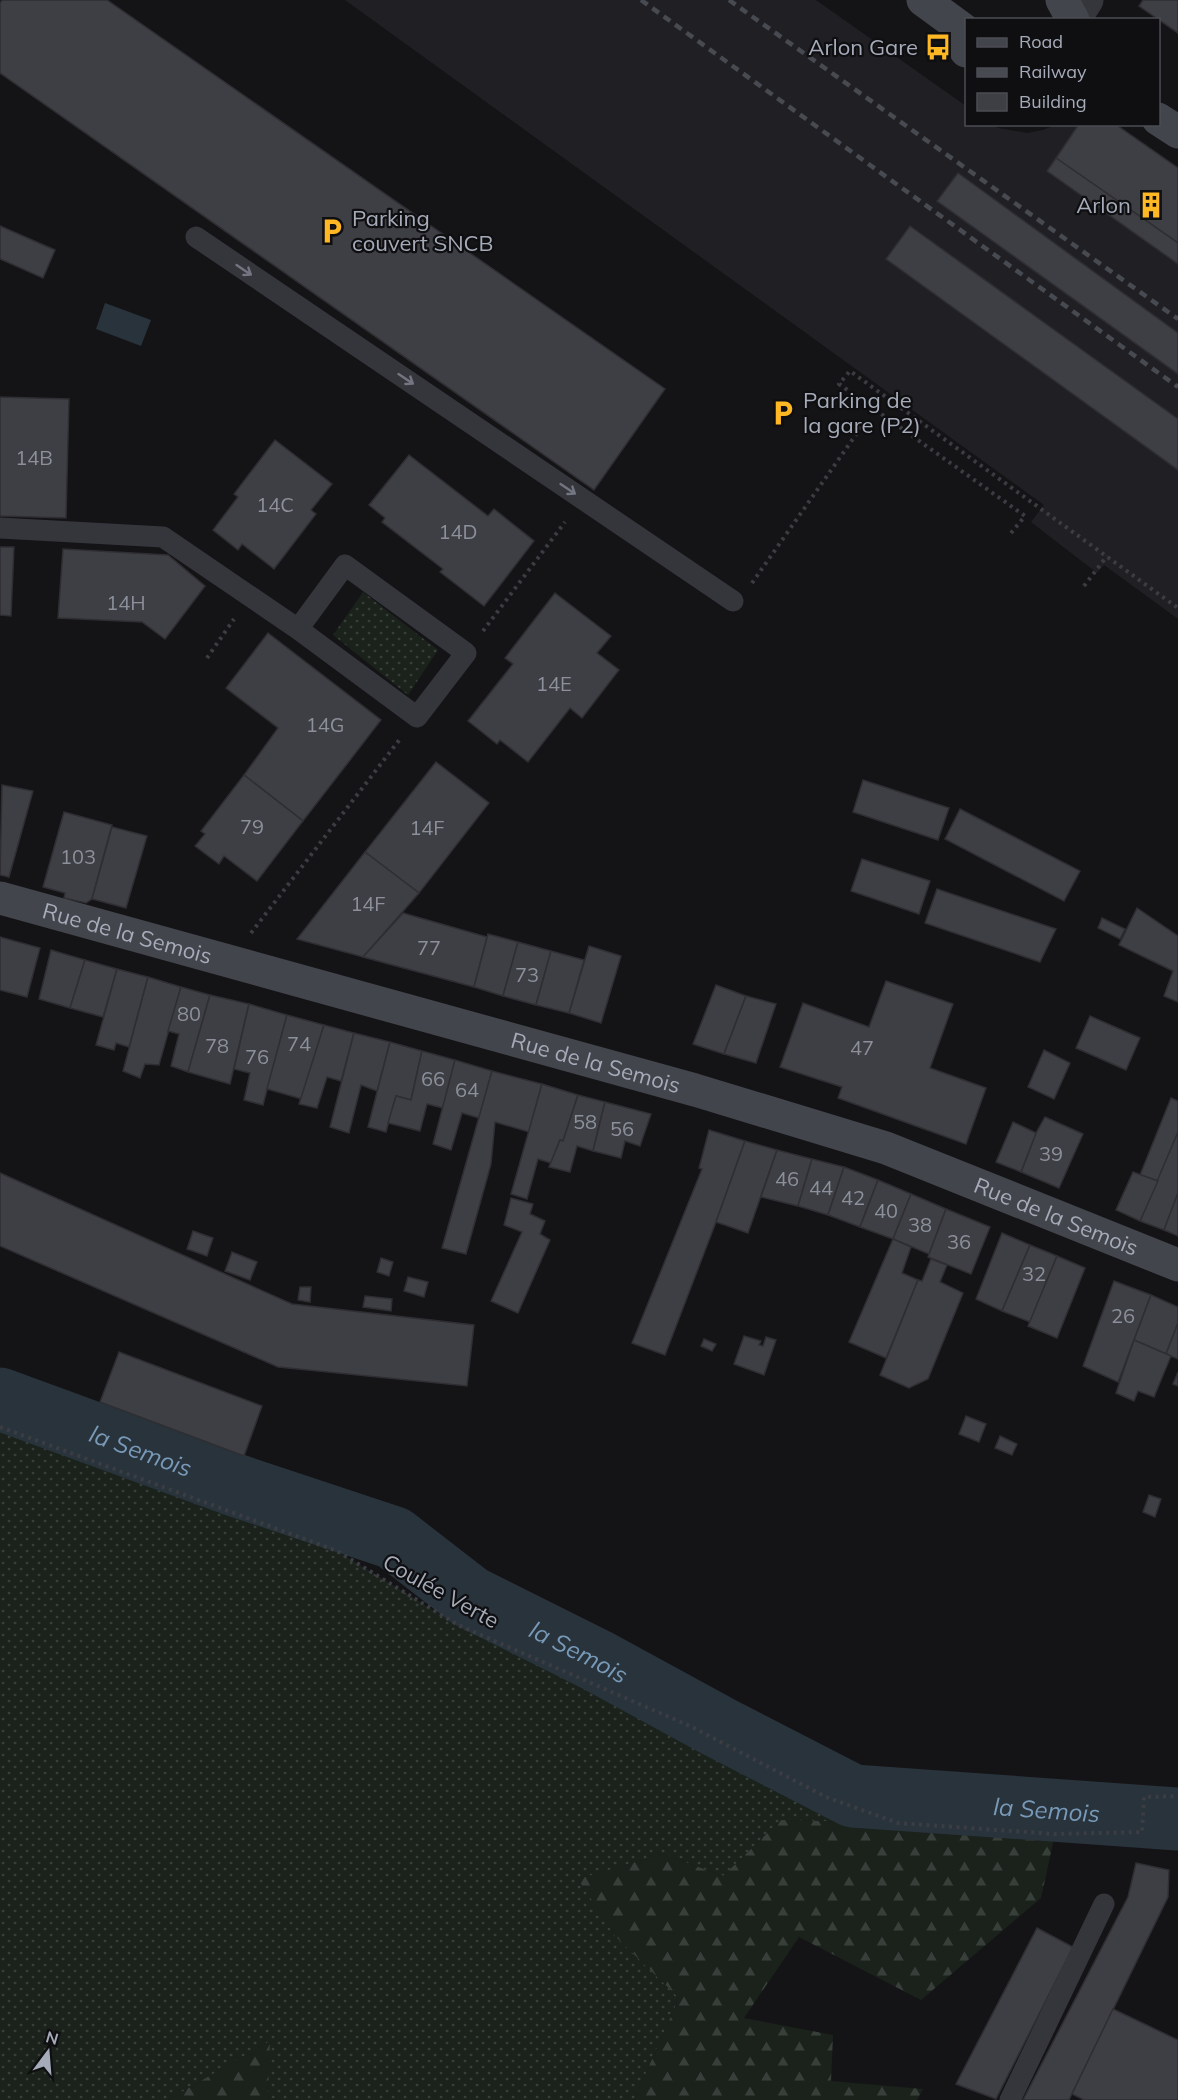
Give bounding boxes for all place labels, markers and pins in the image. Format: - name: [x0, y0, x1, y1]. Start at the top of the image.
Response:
- bus stop icon: Arlon Gare: [923, 32, 953, 62]
- place label: Arlon Gare: [808, 33, 918, 61]
- building icon: Arlon: [1136, 190, 1166, 220]
- place label: Arlon: [1076, 191, 1131, 219]
- place label: Parking couvert SNCB: [352, 204, 494, 257]
- parking icon: Parking couvert SNCB: [317, 216, 347, 246]
- place label: Parking de la gare (P2): [803, 386, 921, 439]
- parking icon: Parking de la gare (P2): [768, 398, 798, 428]

